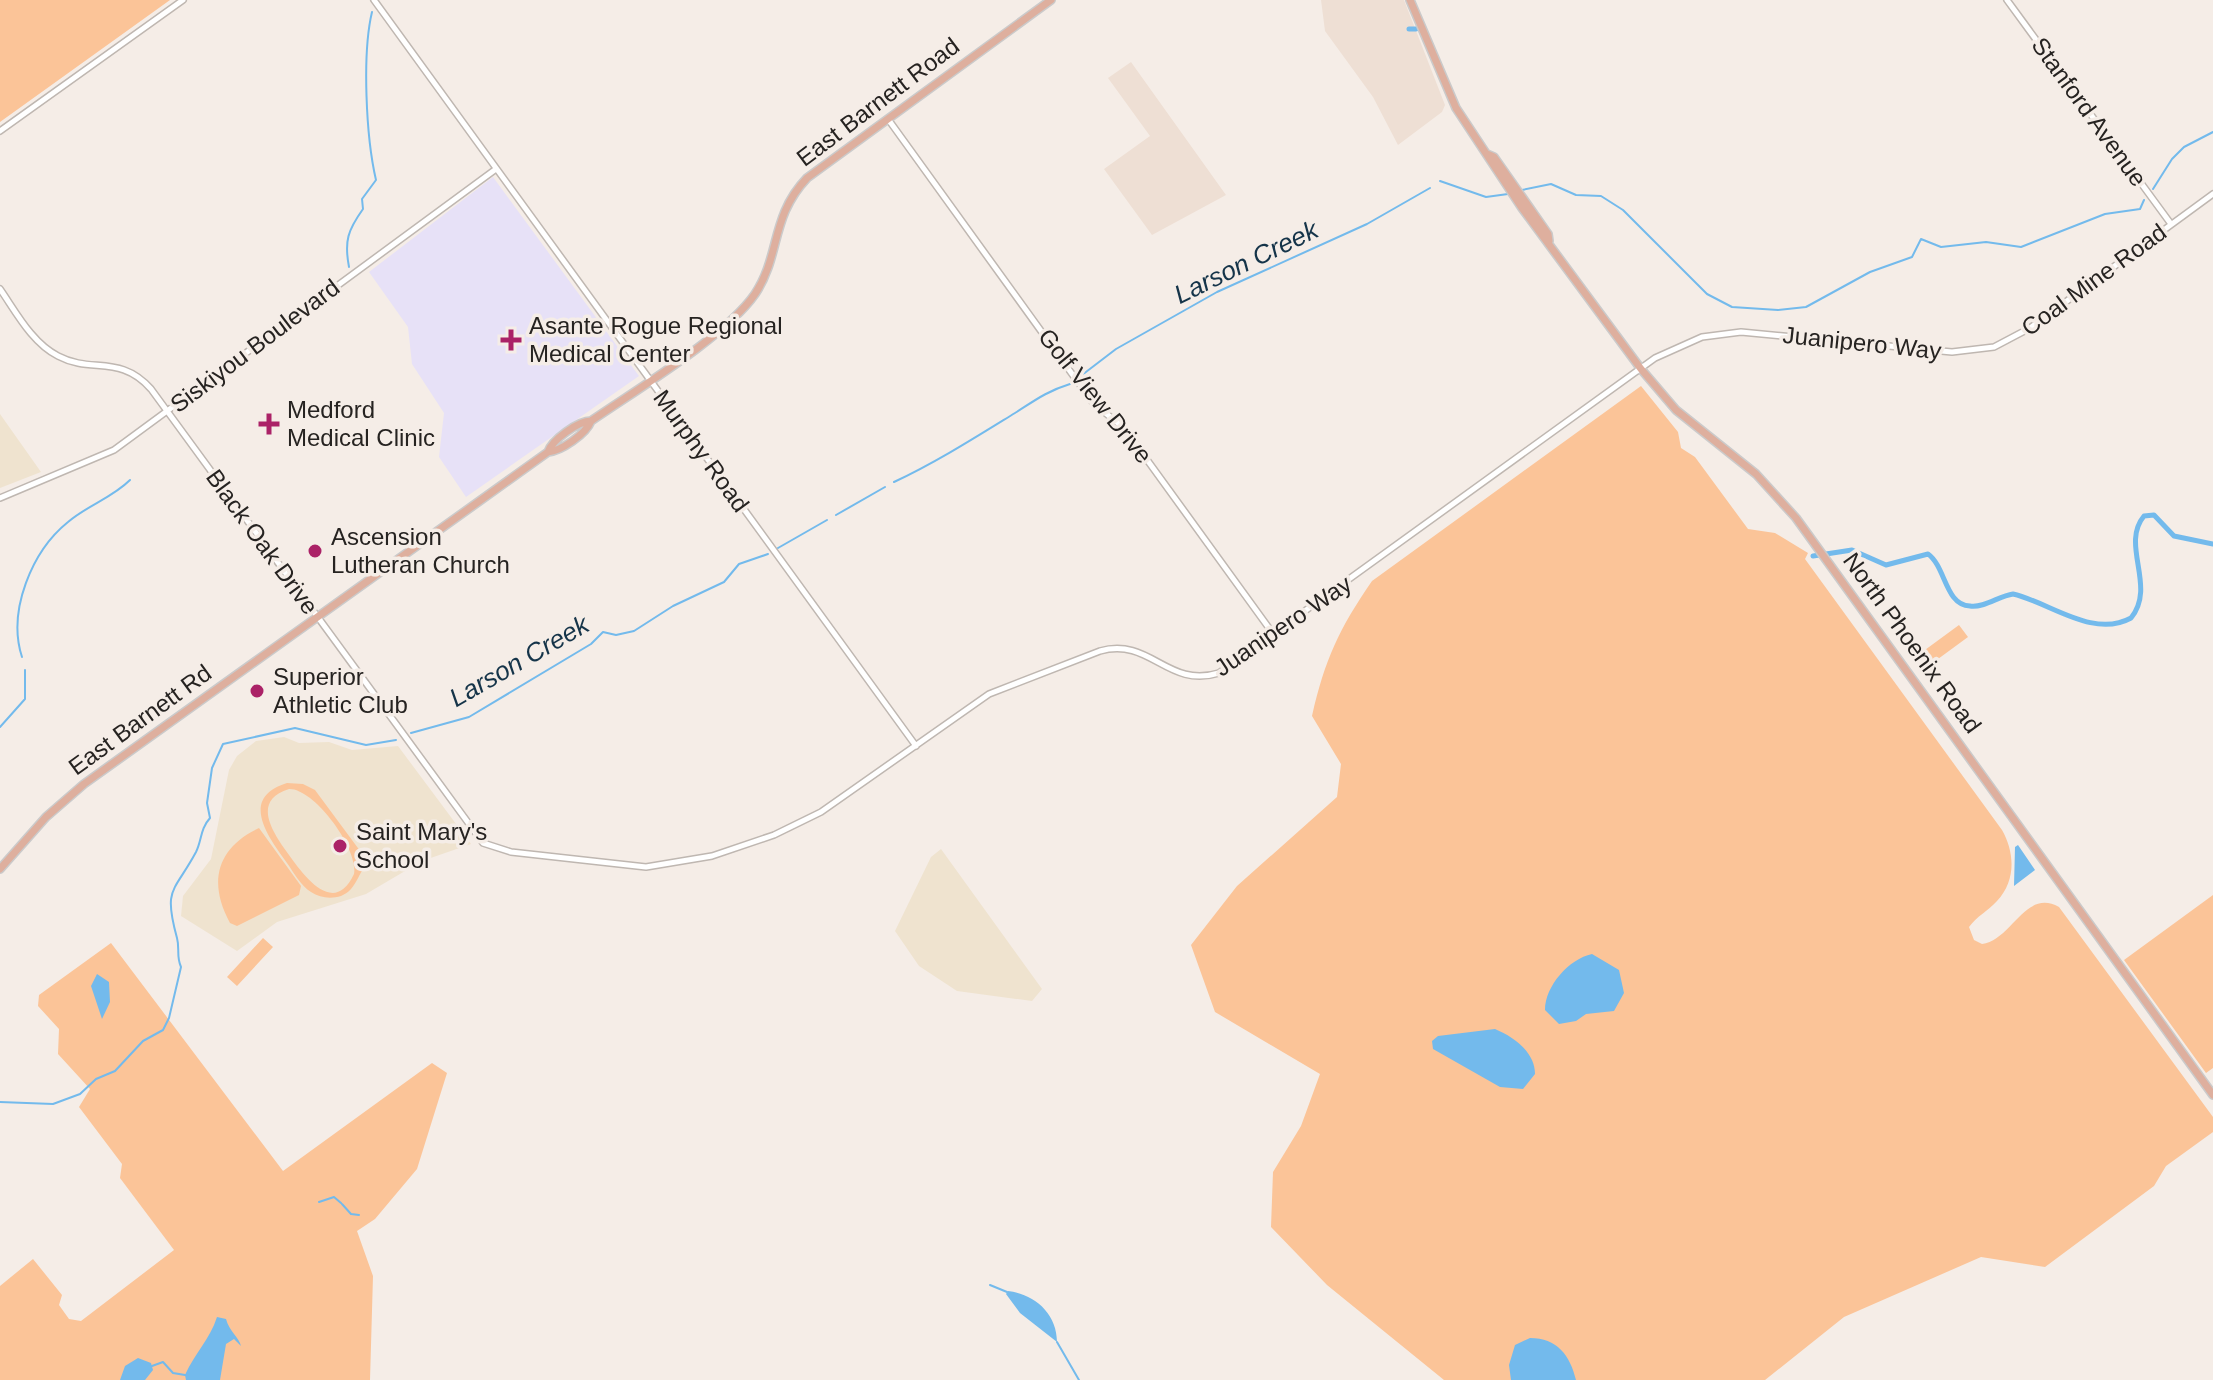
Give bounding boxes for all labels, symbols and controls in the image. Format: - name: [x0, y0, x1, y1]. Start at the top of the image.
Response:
- street label: East Barnett Road: [791, 32, 964, 171]
- street label: Stanford Avenue: [2026, 32, 2152, 191]
- water label: Larson Creek: [1169, 213, 1325, 310]
- street label: Coal Mine Road: [2016, 218, 2171, 341]
- street label: Siskiyou Boulevard: [165, 273, 344, 418]
- place label: Asante Rogue Regional Medical Center: [529, 312, 783, 367]
- street label: Juanipero Way: [1781, 321, 1943, 364]
- street label: Golf View Drive: [1033, 323, 1158, 468]
- marker: Asante Rogue Regional Medical Center: [500, 329, 522, 351]
- street label: Murphy Road: [648, 384, 755, 517]
- place label: Medford Medical Clinic: [287, 396, 435, 451]
- marker: Medford Medical Clinic: [258, 413, 280, 435]
- street label: Black Oak Drive: [201, 464, 324, 619]
- place label: Ascension Lutheran Church: [331, 523, 510, 578]
- marker: Ascension Lutheran Church: [306, 542, 324, 560]
- street label: North Phoenix Road: [1838, 547, 1987, 738]
- street label: Juanipero Way: [1209, 570, 1356, 681]
- water label: Larson Creek: [444, 608, 596, 713]
- street label: East Barnett Rd: [63, 659, 216, 780]
- place label: Superior Athletic Club: [273, 663, 408, 718]
- marker: Superior Athletic Club: [248, 682, 266, 700]
- place label: Saint Mary's School: [356, 818, 487, 873]
- marker: Saint Mary's School: [331, 837, 349, 855]

